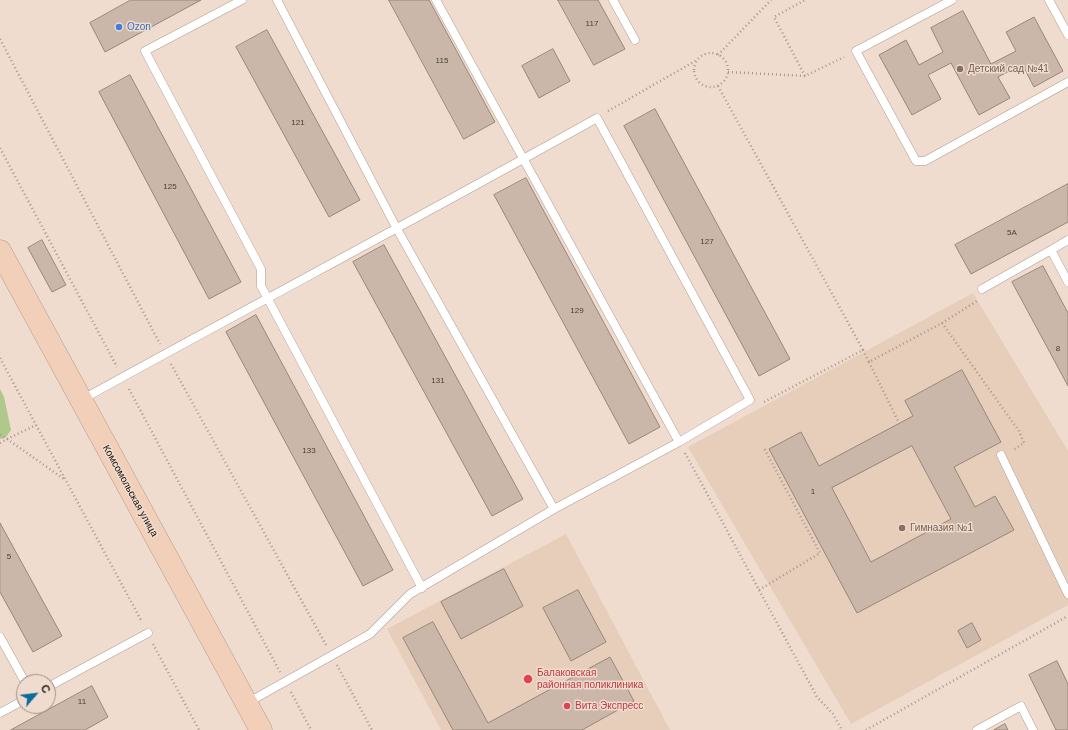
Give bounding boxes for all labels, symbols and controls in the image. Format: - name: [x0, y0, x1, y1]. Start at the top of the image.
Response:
- house number: 117: [586, 19, 598, 29]
- place label: Ozon: [127, 21, 151, 33]
- marker: Ozon: [114, 22, 124, 32]
- house number: 115: [436, 56, 448, 66]
- place label: Детский сад №41: [968, 63, 1049, 75]
- marker: Детский сад №41: [955, 64, 965, 74]
- house number: 121: [291, 118, 305, 128]
- house number: 125: [163, 182, 177, 192]
- house number: 5А: [1007, 228, 1017, 238]
- house number: 127: [700, 237, 714, 247]
- house number: 129: [570, 306, 584, 316]
- house number: 8: [1056, 344, 1060, 354]
- house number: 131: [431, 376, 445, 386]
- street label: Комсомольская улица: [100, 443, 160, 539]
- house number: 133: [302, 446, 316, 456]
- house number: 1: [811, 487, 815, 497]
- place label: Гимназия №1: [910, 522, 973, 534]
- marker: Гимназия №1: [897, 523, 907, 533]
- house number: 5: [7, 552, 11, 562]
- place label: Балаковская районная поликлиника: [537, 667, 643, 690]
- marker: Балаковская районная поликлиника: [522, 673, 534, 685]
- north arrow: [16, 674, 56, 714]
- text: С: [39, 683, 53, 695]
- house number: 11: [78, 697, 86, 707]
- place label: Вита Экспресс: [575, 700, 643, 712]
- marker: Вита Экспресс: [562, 701, 572, 711]

